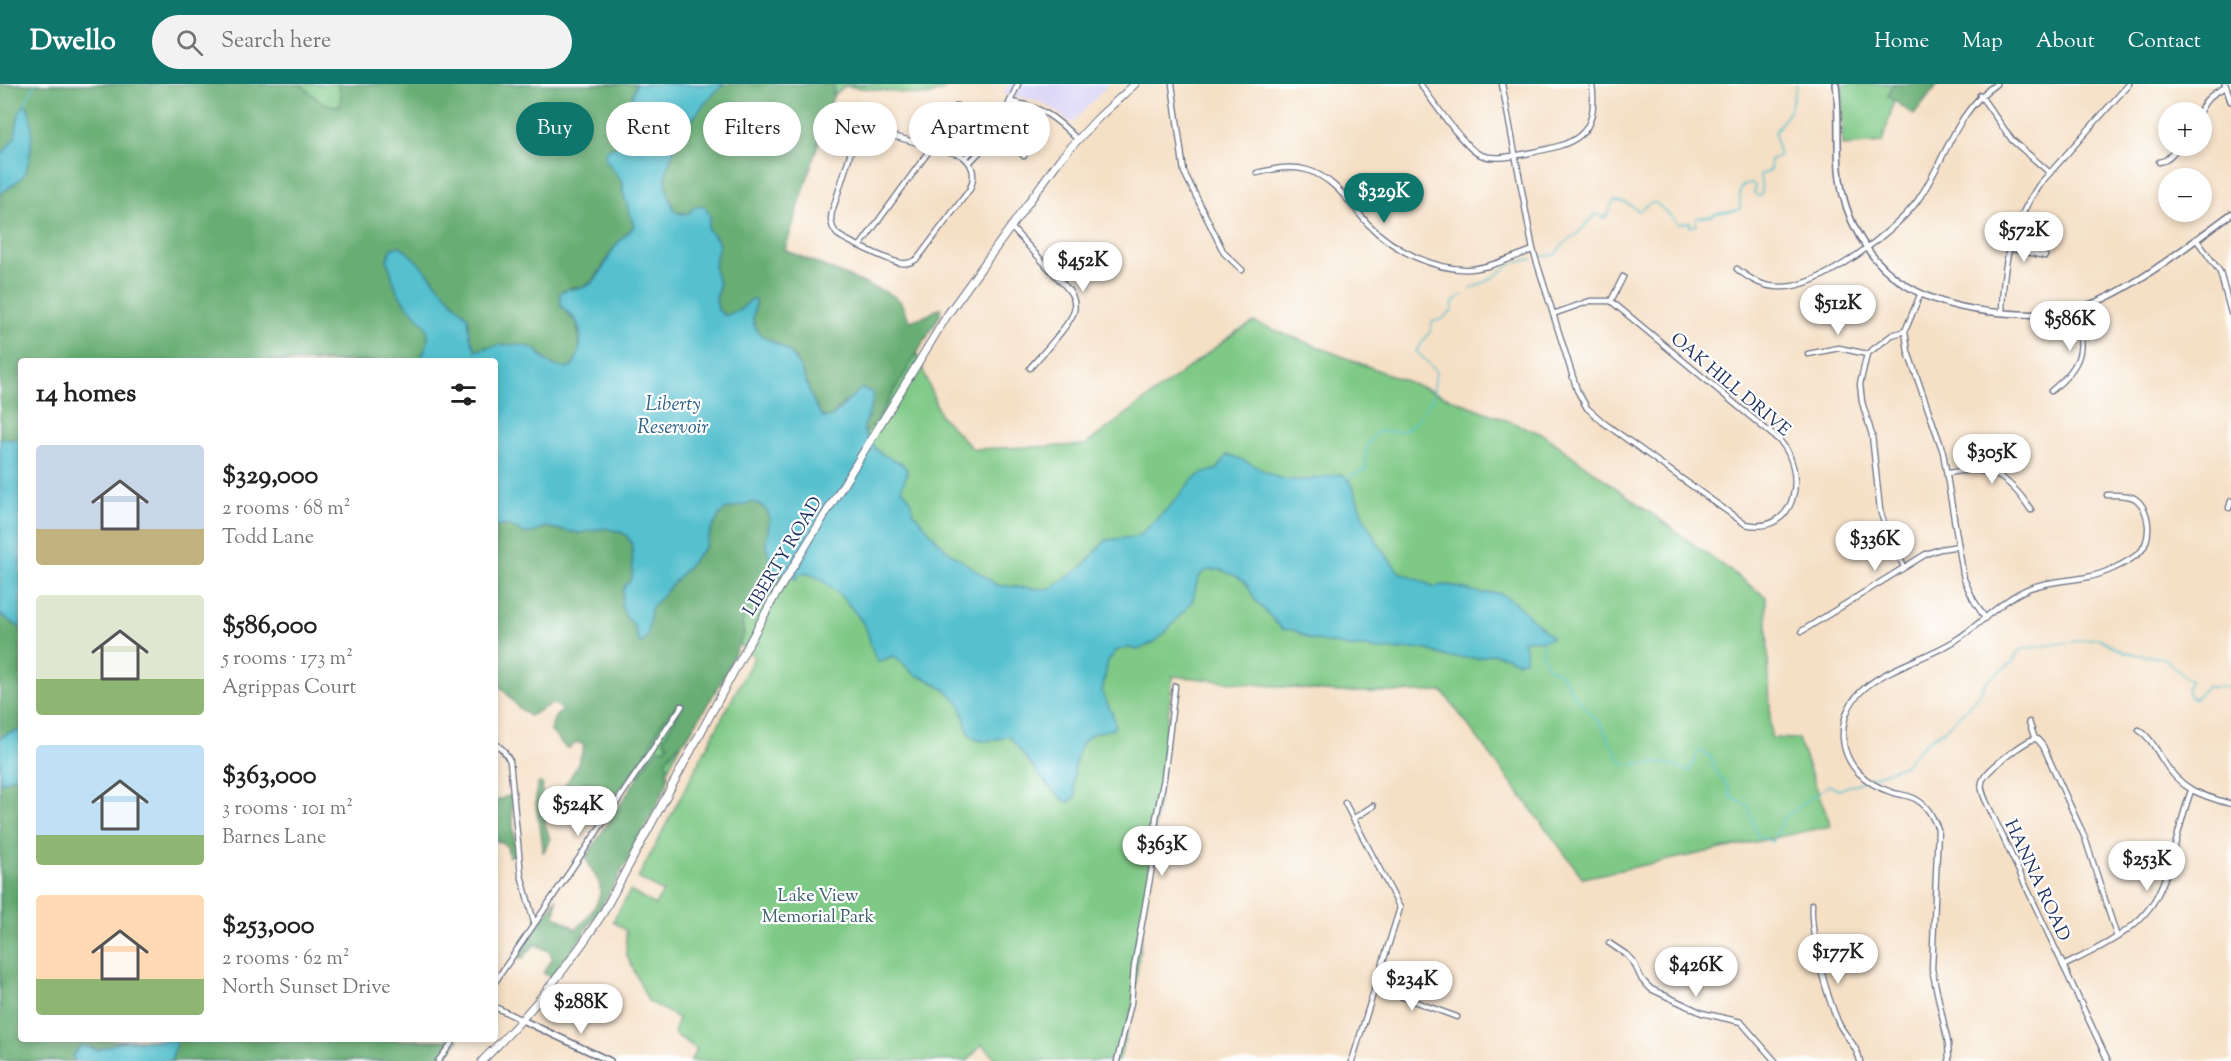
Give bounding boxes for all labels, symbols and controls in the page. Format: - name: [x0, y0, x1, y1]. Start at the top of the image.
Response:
- search box: [152, 15, 572, 69]
- text: Dwello: [30, 22, 116, 62]
- icon: search: [173, 26, 206, 59]
- text: Search here: [221, 26, 331, 58]
- text: Home: [1874, 27, 1929, 57]
- text: Map: [1962, 27, 2003, 57]
- text: About: [2036, 27, 2095, 57]
- text: Contact: [2128, 27, 2201, 57]
- chip: Buy: [516, 102, 594, 156]
- chip: Rent: [606, 102, 691, 156]
- chip: Filters: [703, 102, 801, 156]
- chip: New: [813, 102, 897, 156]
- chip: Apartment: [909, 102, 1050, 156]
- map controls: [2158, 102, 2212, 222]
- button: +: [2158, 102, 2212, 156]
- button: −: [2158, 168, 2212, 222]
- pin: $329K: [1342, 173, 1426, 224]
- text: $329K: [1358, 178, 1410, 207]
- pin: $572K: [1982, 212, 2066, 263]
- text: $572K: [1998, 217, 2050, 246]
- pin: $452K: [1041, 242, 1125, 293]
- text: $452K: [1057, 247, 1109, 276]
- pin: $512K: [1796, 285, 1880, 336]
- text: $512K: [1814, 290, 1862, 319]
- pin: $586K: [2028, 301, 2112, 352]
- text: $586K: [2044, 306, 2096, 335]
- street label: OAK HILL DRIVE: [1664, 327, 1796, 444]
- text: 14 homes: [36, 376, 136, 413]
- icon: filters: [447, 378, 480, 411]
- water label: Liberty Reservoir: [637, 391, 709, 443]
- pin: $305K: [1950, 434, 2034, 485]
- text: $305K: [1967, 439, 2017, 468]
- text: $329,000: [222, 458, 318, 495]
- icon: home: [84, 469, 156, 541]
- street label: LIBERTY ROAD: [738, 492, 830, 622]
- text: 2 rooms · 68 m²: [222, 495, 350, 524]
- pin: $336K: [1833, 521, 1917, 572]
- text: Todd Lane: [222, 524, 314, 553]
- text: $336K: [1849, 526, 1901, 555]
- text: $586,000: [222, 608, 317, 645]
- icon: home: [84, 619, 156, 691]
- text: 5 rooms · 173 m²: [222, 645, 353, 674]
- text: Agrippas Court: [222, 674, 356, 703]
- text: $363,000: [222, 758, 317, 795]
- icon: home: [84, 769, 156, 841]
- pin: $524K: [536, 786, 620, 837]
- text: $524K: [552, 791, 604, 820]
- text: 3 rooms · 101 m²: [222, 795, 353, 824]
- street label: HANNA ROAD: [1997, 816, 2076, 946]
- text: Barnes Lane: [222, 824, 326, 853]
- pin: $363K: [1120, 826, 1204, 877]
- text: $363K: [1136, 831, 1188, 860]
- pin: $253K: [2105, 841, 2189, 892]
- text: $253K: [2122, 846, 2172, 875]
- park label: Lake View Memorial Park: [762, 884, 875, 931]
- text: $253,000: [222, 908, 314, 945]
- icon: home: [84, 919, 156, 991]
- pin: $177K: [1796, 934, 1880, 985]
- text: $177K: [1812, 939, 1864, 968]
- text: 2 rooms · 62 m²: [222, 945, 350, 974]
- pin: $426K: [1654, 947, 1738, 998]
- text: $426K: [1669, 952, 1723, 981]
- pin: $234K: [1370, 961, 1454, 1012]
- text: $234K: [1386, 966, 1438, 995]
- text: North Sunset Drive: [222, 974, 391, 1003]
- pin: $288K: [539, 984, 623, 1035]
- text: $288K: [554, 989, 608, 1018]

